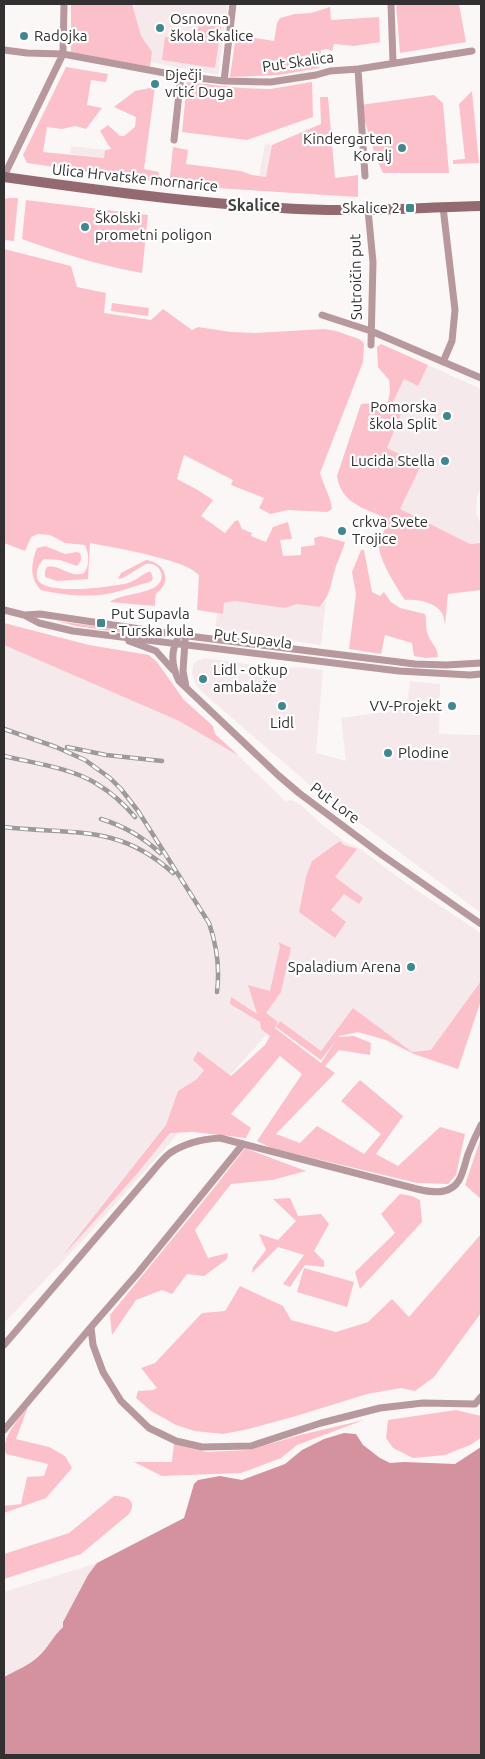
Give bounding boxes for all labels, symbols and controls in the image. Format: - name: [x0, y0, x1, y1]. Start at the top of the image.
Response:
- place label: Osnovna škola Skalice: [170, 10, 254, 44]
- marker: Osnovna škola Skalice: [154, 22, 166, 34]
- place label: Radojka: [34, 27, 88, 44]
- marker: Radojka: [18, 30, 30, 42]
- street label: Put Skalica: [261, 48, 335, 75]
- place label: Dječji vrtić Duga: [165, 66, 233, 100]
- marker: Dječji vrtić Duga: [149, 78, 161, 90]
- place label: Kindergarten Koralj: [303, 130, 392, 164]
- marker: Kindergarten Koralj: [396, 142, 408, 154]
- street label: Ulica Hrvatske mornarice: [51, 160, 219, 195]
- district label: Skalice: [228, 196, 280, 214]
- place label: Skalice 2: [342, 199, 400, 216]
- marker: Skalice 2: [404, 202, 416, 214]
- place label: Školski prometni poligon: [95, 209, 212, 243]
- marker: Školski prometni poligon: [79, 221, 91, 233]
- street label: Sutroičin put: [346, 234, 365, 320]
- place label: Pomorska škola Split: [369, 398, 437, 432]
- marker: Pomorska škola Split: [441, 410, 453, 422]
- place label: Lucida Stella: [351, 452, 435, 469]
- marker: Lucida Stella: [439, 455, 451, 467]
- place label: crkva Svete Trojice: [352, 513, 428, 547]
- marker: crkva Svete Trojice: [336, 525, 348, 537]
- place label: Put Supavla - Turska kula: [111, 605, 194, 639]
- marker: Put Supavla - Turska kula: [95, 617, 107, 629]
- street label: Put Supavla: [213, 625, 293, 652]
- place label: Lidl - otkup ambalaže: [213, 661, 288, 695]
- marker: Lidl - otkup ambalaže: [197, 673, 209, 685]
- place label: VV-Projekt: [369, 697, 442, 714]
- marker: Lidl: [276, 700, 288, 712]
- marker: VV-Projekt: [446, 700, 458, 712]
- place label: Lidl: [270, 714, 294, 731]
- place label: Plodine: [398, 744, 449, 761]
- marker: Plodine: [382, 747, 394, 759]
- street label: Put Lore: [307, 779, 363, 827]
- place label: Spaladium Arena: [288, 958, 401, 975]
- marker: Spaladium Arena: [405, 961, 417, 973]

